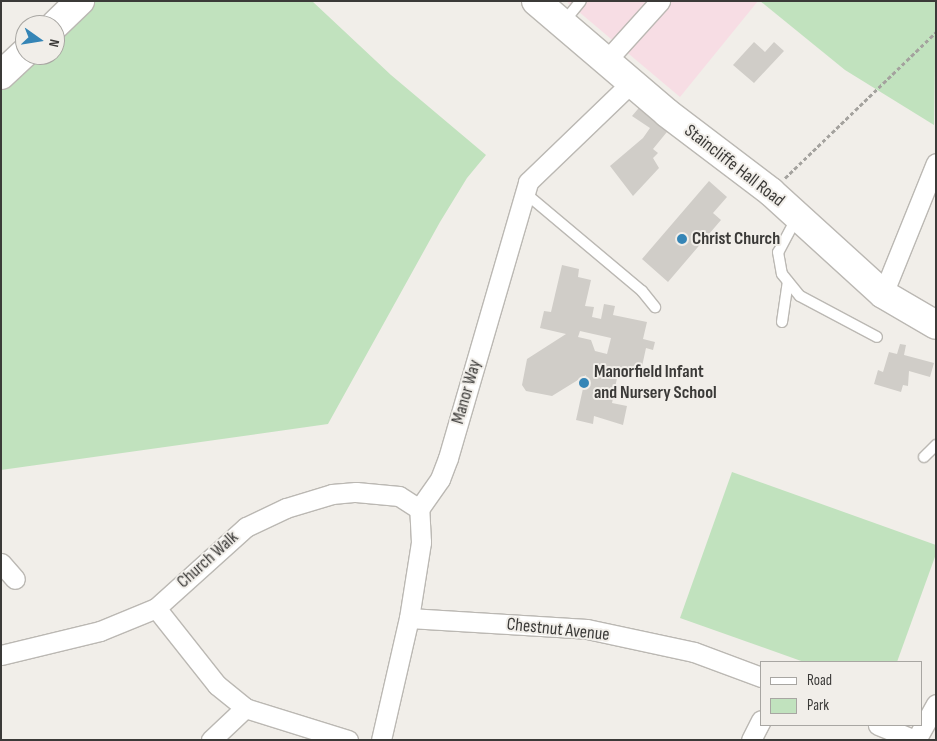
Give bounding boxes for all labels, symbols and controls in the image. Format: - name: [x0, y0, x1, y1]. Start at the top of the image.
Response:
- north arrow: [15, 15, 65, 65]
- text: N: [45, 38, 63, 49]
- street label: Staincliffe Hall Road: [680, 120, 788, 212]
- place label: Christ Church: [692, 228, 780, 250]
- marker: Christ Church: [676, 233, 688, 245]
- street label: Manor Way: [448, 357, 486, 427]
- place label: Manorfield Infant and Nursery School: [594, 362, 717, 404]
- marker: Manorfield Infant and Nursery School: [578, 377, 590, 389]
- street label: Church Walk: [173, 527, 243, 593]
- street label: Chestnut Avenue: [506, 614, 610, 646]
- legend: [760, 661, 922, 726]
- text: Road: [807, 671, 832, 690]
- text: Park: [807, 696, 829, 715]

